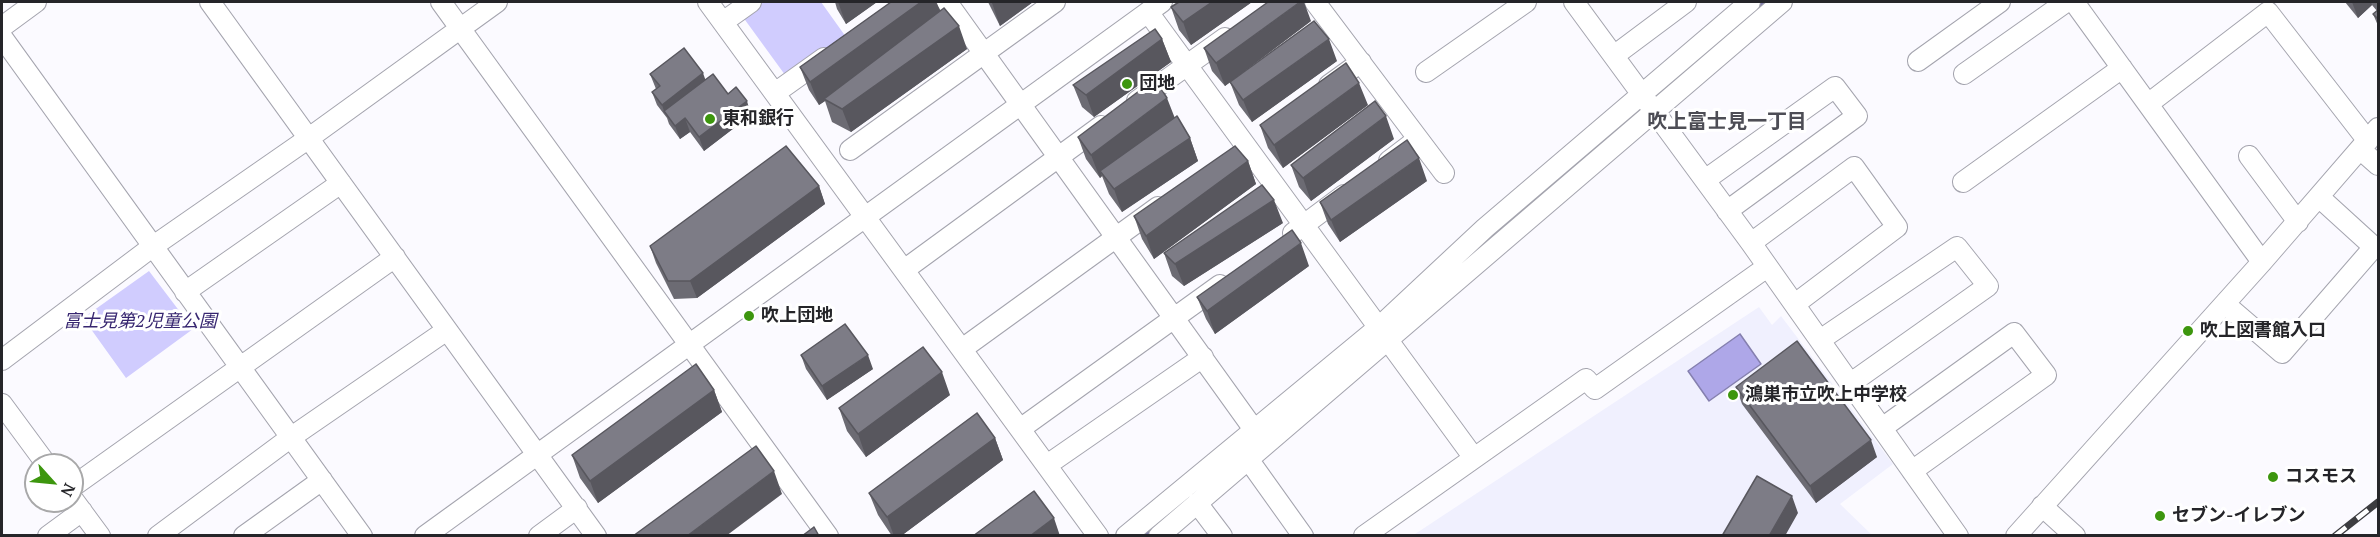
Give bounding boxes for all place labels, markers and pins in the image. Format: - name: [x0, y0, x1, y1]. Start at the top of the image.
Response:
- place label: 団地: [1139, 73, 1175, 95]
- marker: 団地: [1120, 77, 1134, 91]
- place label: 東和銀行: [722, 108, 794, 130]
- marker: 東和銀行: [703, 112, 717, 126]
- place label: 吹上団地: [761, 305, 833, 327]
- marker: 吹上団地: [742, 309, 756, 323]
- place label: 吹上図書館入口: [2200, 320, 2326, 342]
- marker: 吹上図書館入口: [2181, 324, 2195, 338]
- place label: 鴻巣市立吹上中学校: [1745, 384, 1907, 406]
- marker: 鴻巣市立吹上中学校: [1726, 388, 1740, 402]
- place label: コスモス: [2285, 466, 2357, 488]
- marker: コスモス: [2266, 470, 2280, 484]
- place label: セブン-イレブン: [2172, 505, 2305, 527]
- marker: セブン-イレブン: [2153, 509, 2167, 523]

